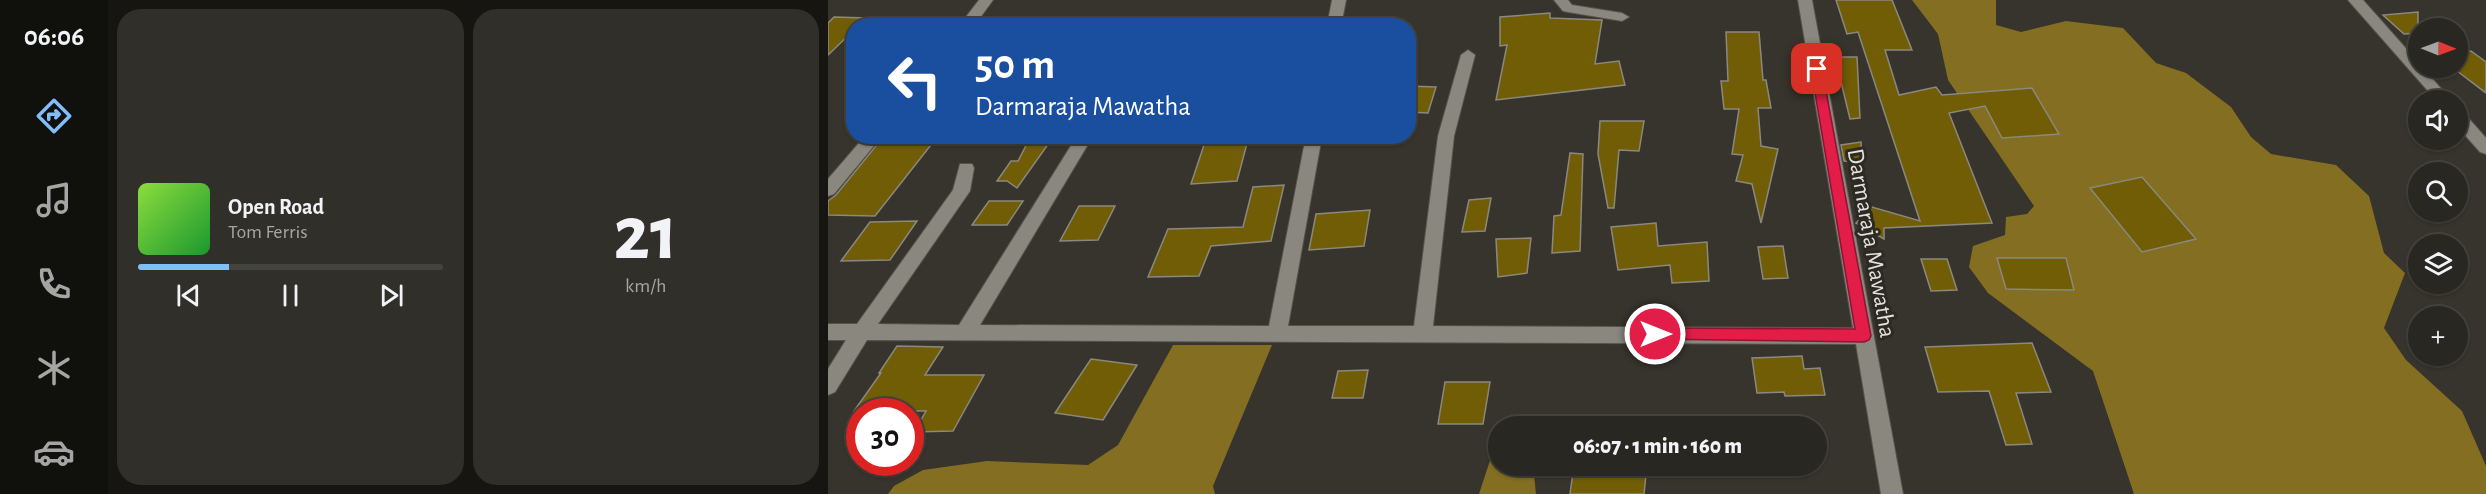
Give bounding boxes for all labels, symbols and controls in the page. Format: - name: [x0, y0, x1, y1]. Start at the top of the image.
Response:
- north arrow: [2408, 18, 2468, 78]
- map controls: [2408, 18, 2468, 366]
- text: 06:06: [24, 23, 84, 50]
- icon: left: [876, 42, 954, 120]
- pin: [1791, 43, 1842, 94]
- text: 50 m: [975, 44, 1055, 86]
- icon: arrive: [1800, 52, 1833, 85]
- button: sound: [2408, 90, 2468, 150]
- text: Darmaraja Mawatha: [975, 93, 1191, 120]
- icon: directions: [33, 95, 75, 137]
- street label: Darmaraja Mawatha: [1843, 147, 1899, 340]
- button: search: [2408, 162, 2468, 222]
- icon: music: [33, 179, 75, 221]
- text: Open Road: [228, 196, 324, 218]
- text: 21: [613, 196, 678, 274]
- text: Tom Ferris: [228, 222, 308, 242]
- button: layers: [2408, 234, 2468, 294]
- icon: phone: [33, 263, 75, 305]
- text: km/h: [625, 276, 666, 296]
- icon: previous: [172, 279, 205, 312]
- icon: pause: [274, 279, 307, 312]
- icon: next: [375, 279, 408, 312]
- position arrow: [1623, 302, 1687, 366]
- button: +: [2408, 306, 2468, 366]
- icon: climate: [33, 347, 75, 389]
- speed limit sign: 30: [846, 398, 924, 476]
- icon: car: [33, 431, 75, 473]
- text: 06:07 · 1 min · 160 m: [1573, 435, 1742, 457]

